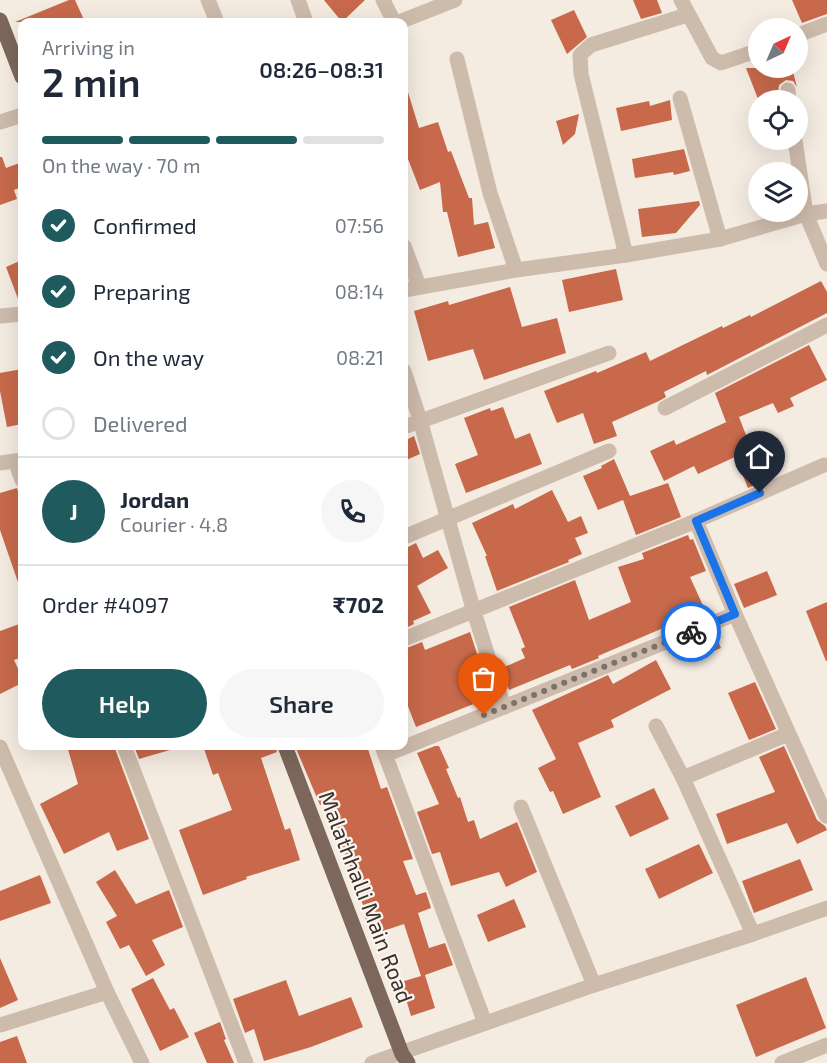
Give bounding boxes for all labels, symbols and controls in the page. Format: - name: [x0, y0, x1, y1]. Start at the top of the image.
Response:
- north arrow: [748, 18, 808, 78]
- map controls: [748, 18, 808, 222]
- text: Arriving in: [42, 35, 135, 59]
- text: 08:26–08:31: [259, 56, 384, 82]
- text: 2 min: [42, 58, 141, 105]
- button: locate: [748, 90, 808, 150]
- text: On the way · 70 m: [42, 153, 201, 177]
- button: layers: [748, 162, 808, 222]
- icon: check: [42, 209, 75, 242]
- text: Confirmed: [93, 212, 197, 238]
- text: 07:56: [335, 213, 384, 237]
- icon: check: [42, 275, 75, 308]
- text: Preparing: [93, 278, 191, 304]
- text: 08:14: [335, 279, 384, 303]
- icon: check: [42, 341, 75, 374]
- text: On the way: [93, 344, 204, 370]
- text: 08:21: [336, 345, 384, 369]
- text: Delivered: [93, 410, 188, 436]
- pin: [734, 431, 785, 493]
- icon: home: [743, 440, 776, 473]
- button: phone: [321, 480, 384, 543]
- text: Jordan: [120, 486, 189, 512]
- text: J: [69, 498, 78, 524]
- text: Courier · 4.8: [120, 512, 228, 536]
- text: Order #4097: [42, 591, 169, 617]
- text: ₹702: [333, 591, 384, 617]
- courier: [661, 602, 721, 662]
- icon: bike: [675, 616, 708, 649]
- pin: [458, 653, 509, 715]
- icon: bag: [467, 662, 500, 695]
- button: Help: [42, 669, 207, 738]
- button: Share: [219, 669, 384, 738]
- street label: Malathhalli Main Road: [315, 787, 419, 1006]

